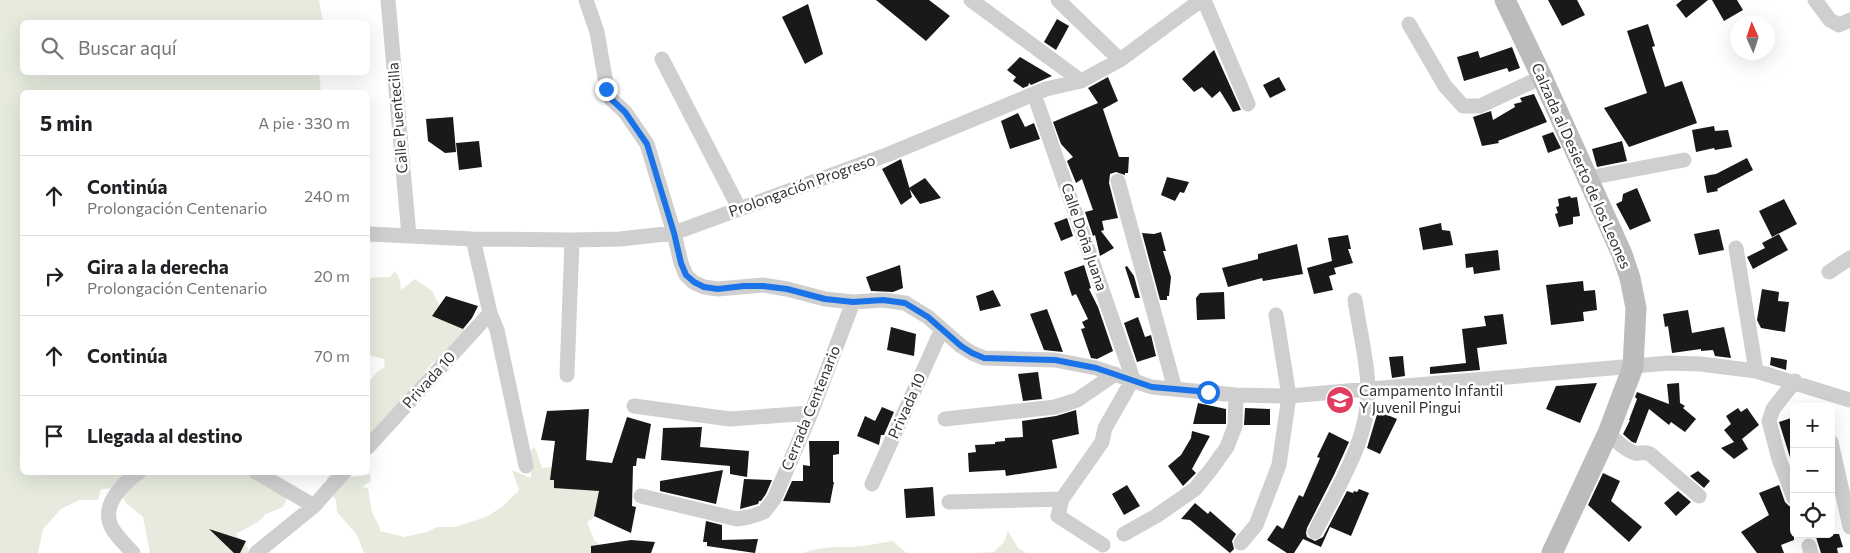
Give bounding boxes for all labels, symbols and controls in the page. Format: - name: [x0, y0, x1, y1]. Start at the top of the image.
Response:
- north arrow: [1730, 15, 1775, 60]
- search box: [20, 20, 370, 75]
- icon: search: [38, 34, 66, 62]
- text: Buscar aquí: [78, 36, 177, 59]
- street label: Calzada al Desierto de los Leones: [1528, 60, 1636, 271]
- street label: Calle Puentecilla: [383, 62, 411, 174]
- route end: [595, 78, 618, 101]
- text: 5 min: [40, 110, 93, 135]
- text: A pie · 330 m: [258, 113, 350, 132]
- street label: Prolongación Progreso: [726, 150, 877, 220]
- text: Continúa: [87, 175, 168, 198]
- street label: Calle Doña Juana: [1058, 180, 1112, 293]
- icon: ahead: [40, 182, 68, 210]
- text: 240 m: [304, 186, 350, 205]
- text: Prolongación Centenario: [87, 198, 267, 217]
- text: Gira a la derecha: [87, 255, 229, 278]
- icon: right: [40, 262, 68, 290]
- text: 20 m: [314, 266, 350, 285]
- text: Prolongación Centenario: [87, 278, 267, 297]
- icon: ahead: [40, 342, 68, 370]
- street label: Cerrada Centenario: [777, 342, 843, 473]
- text: Continúa: [87, 344, 168, 367]
- text: 70 m: [314, 346, 350, 365]
- street label: Privada 10: [398, 347, 458, 411]
- street label: Privada 10: [884, 370, 929, 441]
- route start: [1197, 381, 1220, 404]
- place label: Campamento Infantil Y Juvenil Pingui: [1359, 381, 1503, 416]
- school or university icon: Campamento Infantil Y Juvenil Pingui: [1325, 385, 1355, 415]
- map controls: [1790, 403, 1835, 538]
- button: +: [1790, 403, 1835, 448]
- icon: arrive: [40, 422, 68, 450]
- text: Llegada al destino: [87, 424, 243, 447]
- button: −: [1790, 448, 1835, 493]
- button: locate: [1790, 493, 1835, 538]

